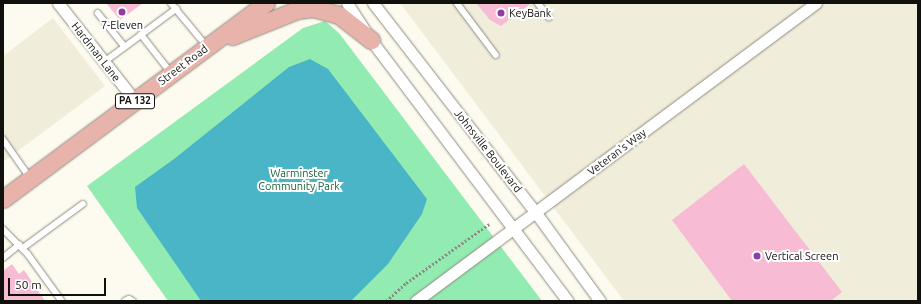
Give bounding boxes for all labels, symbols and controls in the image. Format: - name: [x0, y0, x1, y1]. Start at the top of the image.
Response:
- place label: KeyBank: [509, 6, 551, 20]
- marker: 7-Eleven: [117, 7, 127, 17]
- marker: KeyBank: [496, 8, 506, 18]
- place label: 7-Eleven: [101, 18, 143, 32]
- street label: Hardman Lane: [69, 20, 123, 84]
- street label: Street Road: [156, 42, 210, 88]
- road number: PA 132: [114, 93, 156, 109]
- street label: Johnsville Boulevard: [451, 107, 525, 195]
- street label: Veteran's Way: [585, 126, 649, 178]
- park label: Warminster Community Park: [258, 167, 340, 193]
- place label: Vertical Screen: [765, 249, 838, 263]
- marker: Vertical Screen: [752, 251, 762, 261]
- scale bar: [10, 270, 108, 296]
- text: 50 m: [15, 278, 42, 291]

